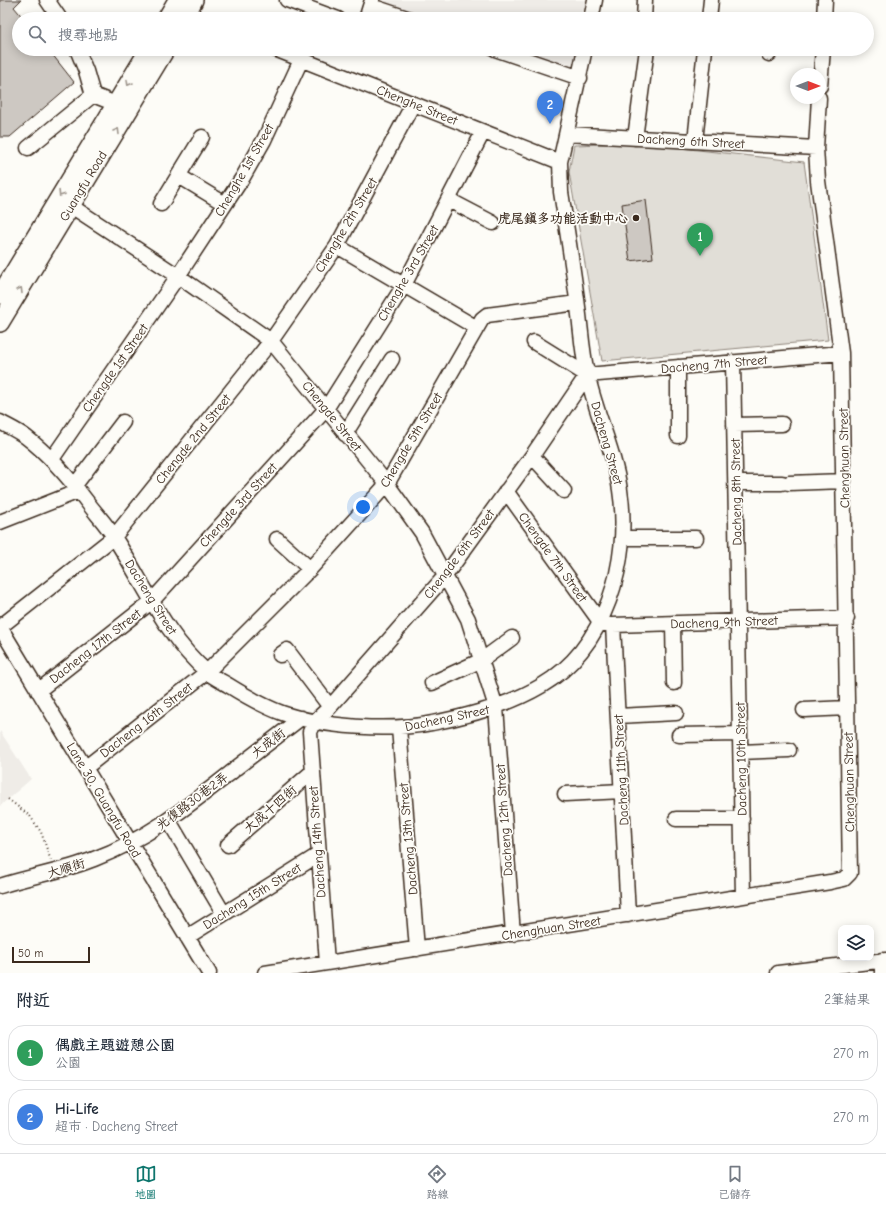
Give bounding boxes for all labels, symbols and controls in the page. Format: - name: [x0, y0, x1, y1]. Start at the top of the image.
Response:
- search box: [12, 12, 874, 56]
- icon: search: [26, 23, 48, 45]
- text: 搜尋地點: [58, 26, 118, 44]
- north arrow: [790, 68, 826, 104]
- one-way arrow: [126, 79, 133, 86]
- street label: Chenghe Street: [374, 82, 461, 129]
- pin: 2: [537, 91, 563, 124]
- street label: Chenghe 1st Street: [211, 120, 277, 219]
- one-way arrow: [112, 128, 119, 135]
- street label: Dacheng 6th Street: [637, 131, 746, 151]
- street label: Guangfu Road: [56, 148, 110, 224]
- street label: Chenghe 2th Street: [312, 174, 381, 275]
- one-way arrow: [59, 189, 66, 196]
- place label: 虎尾鎮多功能活動中心: [498, 211, 628, 226]
- marker: 虎尾鎮多功能活動中心: [631, 213, 641, 223]
- street label: Chenghe 3rd Street: [374, 221, 442, 324]
- pin: 1: [687, 223, 713, 256]
- one-way arrow: [16, 287, 23, 294]
- street label: Chengde 1st Street: [79, 320, 152, 415]
- street label: Dacheng 7th Street: [660, 352, 769, 376]
- street label: Chengde Street: [299, 378, 366, 455]
- street label: Chengde 5th Street: [377, 389, 446, 490]
- street label: Chengde 2nd Street: [152, 390, 235, 487]
- street label: Dacheng Street: [588, 400, 626, 487]
- street label: Chenghuan Street: [836, 407, 852, 508]
- street label: Dacheng 8th Street: [728, 437, 744, 546]
- street label: Chengde 3rd Street: [196, 459, 281, 550]
- your location: [353, 497, 373, 517]
- street label: Chengde 6th Street: [421, 505, 498, 602]
- street label: Chengde 7th Street: [515, 509, 591, 606]
- street label: Dacheng Street: [122, 557, 181, 638]
- street label: Dacheng 17th Street: [46, 605, 145, 686]
- street label: Dacheng 9th Street: [670, 613, 779, 631]
- street label: Dacheng 16th Street: [97, 679, 196, 761]
- street label: Dacheng Street: [404, 701, 492, 734]
- street label: Dacheng 10th Street: [732, 701, 749, 816]
- street label: Dacheng 11th Street: [611, 713, 631, 826]
- street label: 大成街: [248, 725, 288, 761]
- street label: Chenghuan Street: [841, 731, 857, 832]
- street label: Lane 30, Guangfu Road: [64, 740, 144, 860]
- street label: Dacheng 12th Street: [493, 762, 515, 877]
- street label: 光復路30巷2弄: [153, 769, 231, 833]
- street label: Dacheng 13th Street: [396, 781, 420, 896]
- street label: 大成十四街: [241, 782, 299, 836]
- street label: Dacheng 14th Street: [306, 784, 328, 898]
- street label: 大順街: [45, 855, 87, 881]
- street label: Dacheng 15th Street: [200, 859, 305, 932]
- street label: Chenghuan Street: [500, 913, 603, 943]
- map controls: [838, 925, 874, 961]
- button: layers: [838, 925, 874, 961]
- scale bar: [12, 945, 90, 964]
- text: 50 m: [18, 947, 43, 960]
- text: 附近: [16, 991, 50, 1010]
- text: 2筆結果: [824, 992, 870, 1007]
- text: 偶戲主題遊憩公園: [55, 1036, 175, 1054]
- text: 1: [27, 1046, 33, 1061]
- text: 270 m: [833, 1046, 869, 1061]
- text: 公園: [55, 1055, 81, 1070]
- text: Hi-Life: [55, 1100, 99, 1118]
- text: 2: [27, 1110, 33, 1125]
- text: 270 m: [833, 1110, 869, 1125]
- text: 超市 · Dacheng Street: [55, 1119, 178, 1134]
- tab: 地圖: [135, 1163, 157, 1201]
- tab: 路線: [426, 1163, 448, 1201]
- tab: 已儲存: [718, 1163, 751, 1201]

